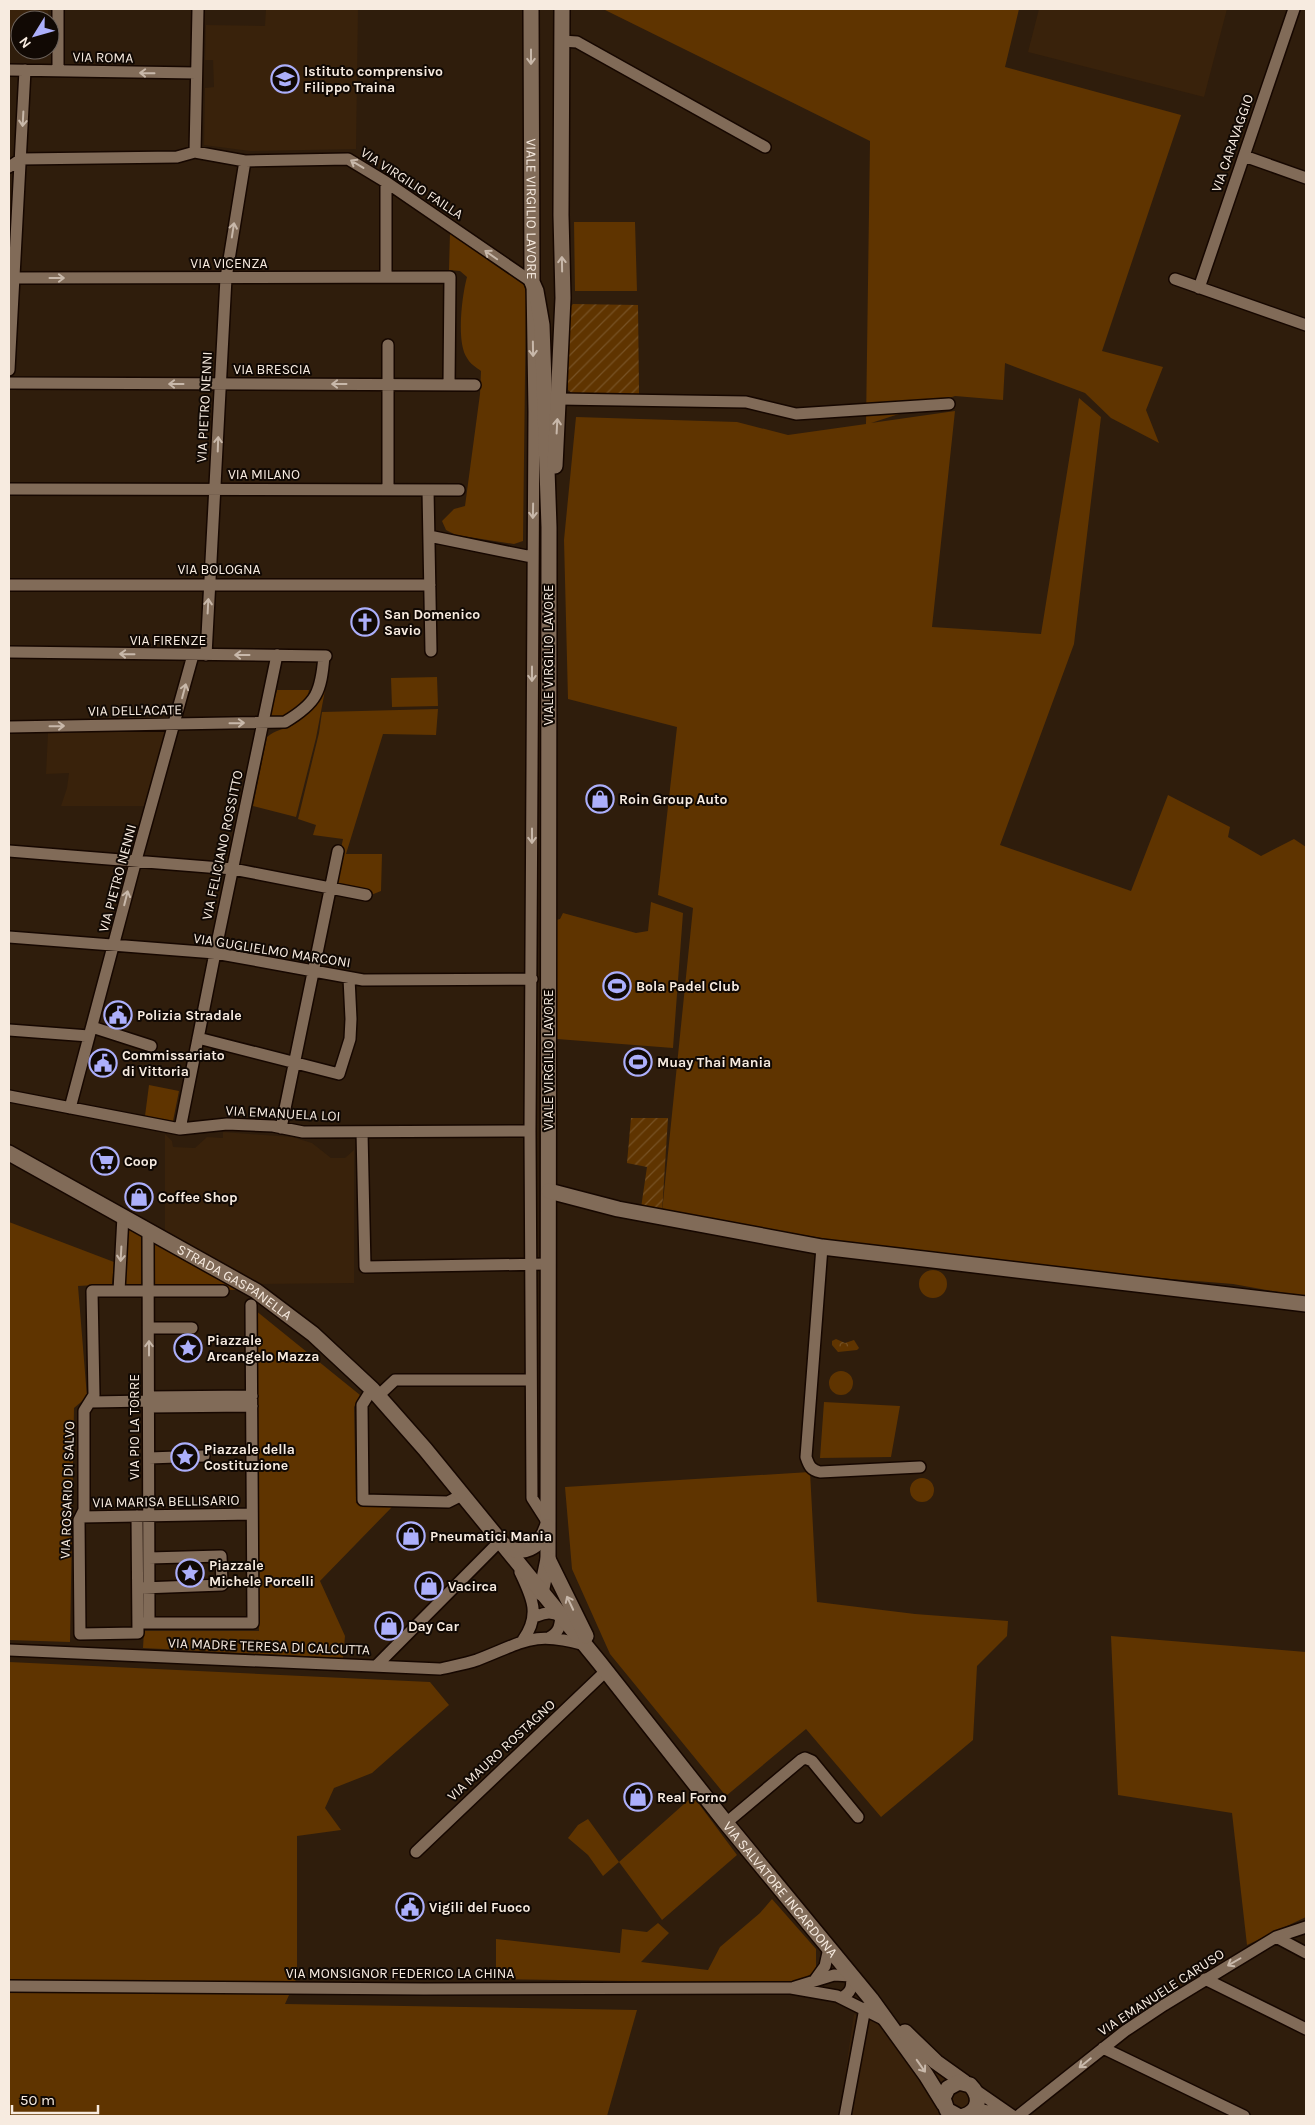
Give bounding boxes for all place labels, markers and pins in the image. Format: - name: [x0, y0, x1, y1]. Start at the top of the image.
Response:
- place label: Istituto comprensivo Filippo Traina: [304, 63, 443, 96]
- school or university icon: Istituto comprensivo Filippo Traina: [270, 64, 300, 94]
- place label: San Domenico Savio: [384, 606, 480, 639]
- church icon: San Domenico Savio: [350, 607, 380, 637]
- shop icon: Roin Group Auto: [585, 784, 615, 814]
- place label: Roin Group Auto: [619, 791, 728, 808]
- sports icon: Bola Padel Club: [602, 971, 632, 1001]
- place label: Bola Padel Club: [636, 978, 740, 995]
- public building icon: Polizia Stradale: [103, 1000, 133, 1030]
- place label: Polizia Stradale: [137, 1007, 242, 1024]
- place label: Commissariato di Vittoria: [122, 1047, 225, 1080]
- sports icon: Muay Thai Mania: [623, 1047, 653, 1077]
- public building icon: Commissariato di Vittoria: [88, 1048, 118, 1078]
- place label: Muay Thai Mania: [657, 1054, 771, 1071]
- supermarket icon: Coop: [90, 1146, 120, 1176]
- place label: Coop: [124, 1153, 157, 1170]
- shop icon: Coffee Shop: [124, 1182, 154, 1212]
- place label: Coffee Shop: [158, 1189, 238, 1206]
- place label: Piazzale Arcangelo Mazza: [207, 1332, 319, 1365]
- place icon: Piazzale Arcangelo Mazza: [173, 1333, 203, 1363]
- place label: Piazzale della Costituzione: [204, 1441, 295, 1474]
- place icon: Piazzale della Costituzione: [170, 1442, 200, 1472]
- shop icon: Pneumatici Mania: [396, 1521, 426, 1551]
- place label: Pneumatici Mania: [430, 1528, 552, 1545]
- place label: Piazzale Michele Porcelli: [209, 1557, 314, 1590]
- place icon: Piazzale Michele Porcelli: [175, 1558, 205, 1588]
- shop icon: Vacirca: [414, 1571, 444, 1601]
- place label: Vacirca: [448, 1578, 497, 1595]
- shop icon: Day Car: [374, 1611, 404, 1641]
- place label: Day Car: [408, 1618, 459, 1635]
- shop icon: Real Forno: [623, 1782, 653, 1812]
- place label: Real Forno: [657, 1789, 727, 1806]
- public building icon: Vigili del Fuoco: [395, 1892, 425, 1922]
- place label: Vigili del Fuoco: [429, 1899, 530, 1916]

